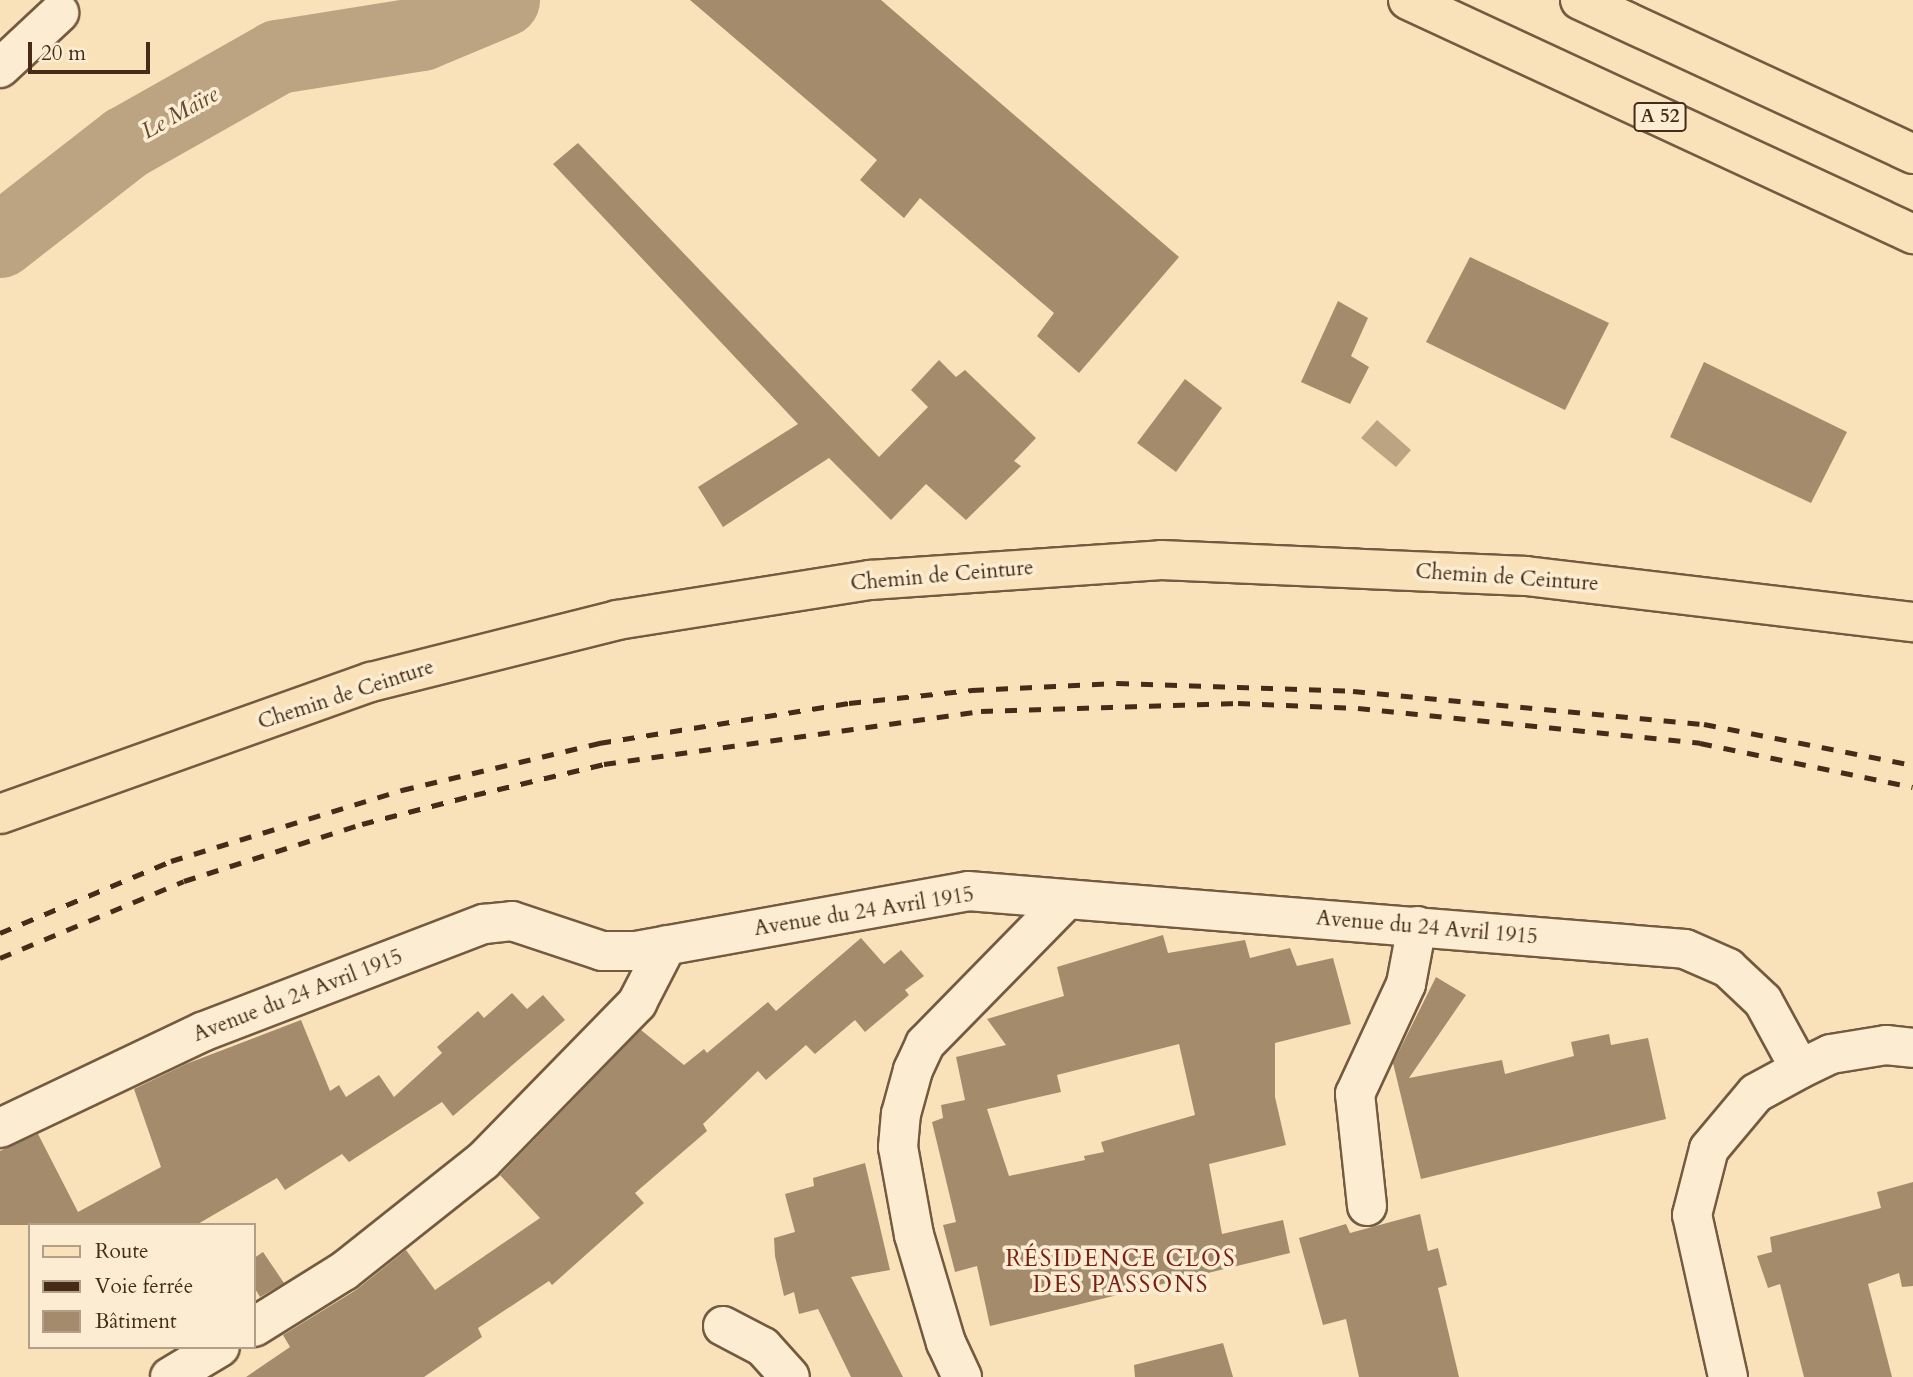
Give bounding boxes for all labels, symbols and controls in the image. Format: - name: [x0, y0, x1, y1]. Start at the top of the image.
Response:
- scale bar: [32, 28, 154, 72]
- text: 20 m: [41, 39, 86, 68]
- water label: Le Maïre: [137, 81, 223, 145]
- road number: A 52: [1632, 102, 1688, 132]
- street label: Chemin de Ceinture: [849, 555, 1035, 597]
- street label: Chemin de Ceinture: [1415, 559, 1599, 597]
- street label: Chemin de Ceinture: [255, 655, 437, 735]
- street label: Avenue du 24 Avril 1915: [752, 882, 976, 942]
- street label: Avenue du 24 Avril 1915: [1315, 906, 1539, 950]
- street label: Avenue du 24 Avril 1915: [190, 944, 406, 1048]
- legend: [28, 1223, 256, 1349]
- text: Route: [95, 1237, 149, 1266]
- district label: RÉSIDENCE CLOS DES PASSONS: [1007, 1245, 1235, 1299]
- text: Voie ferrée: [95, 1272, 193, 1301]
- text: Bâtiment: [95, 1307, 177, 1336]

